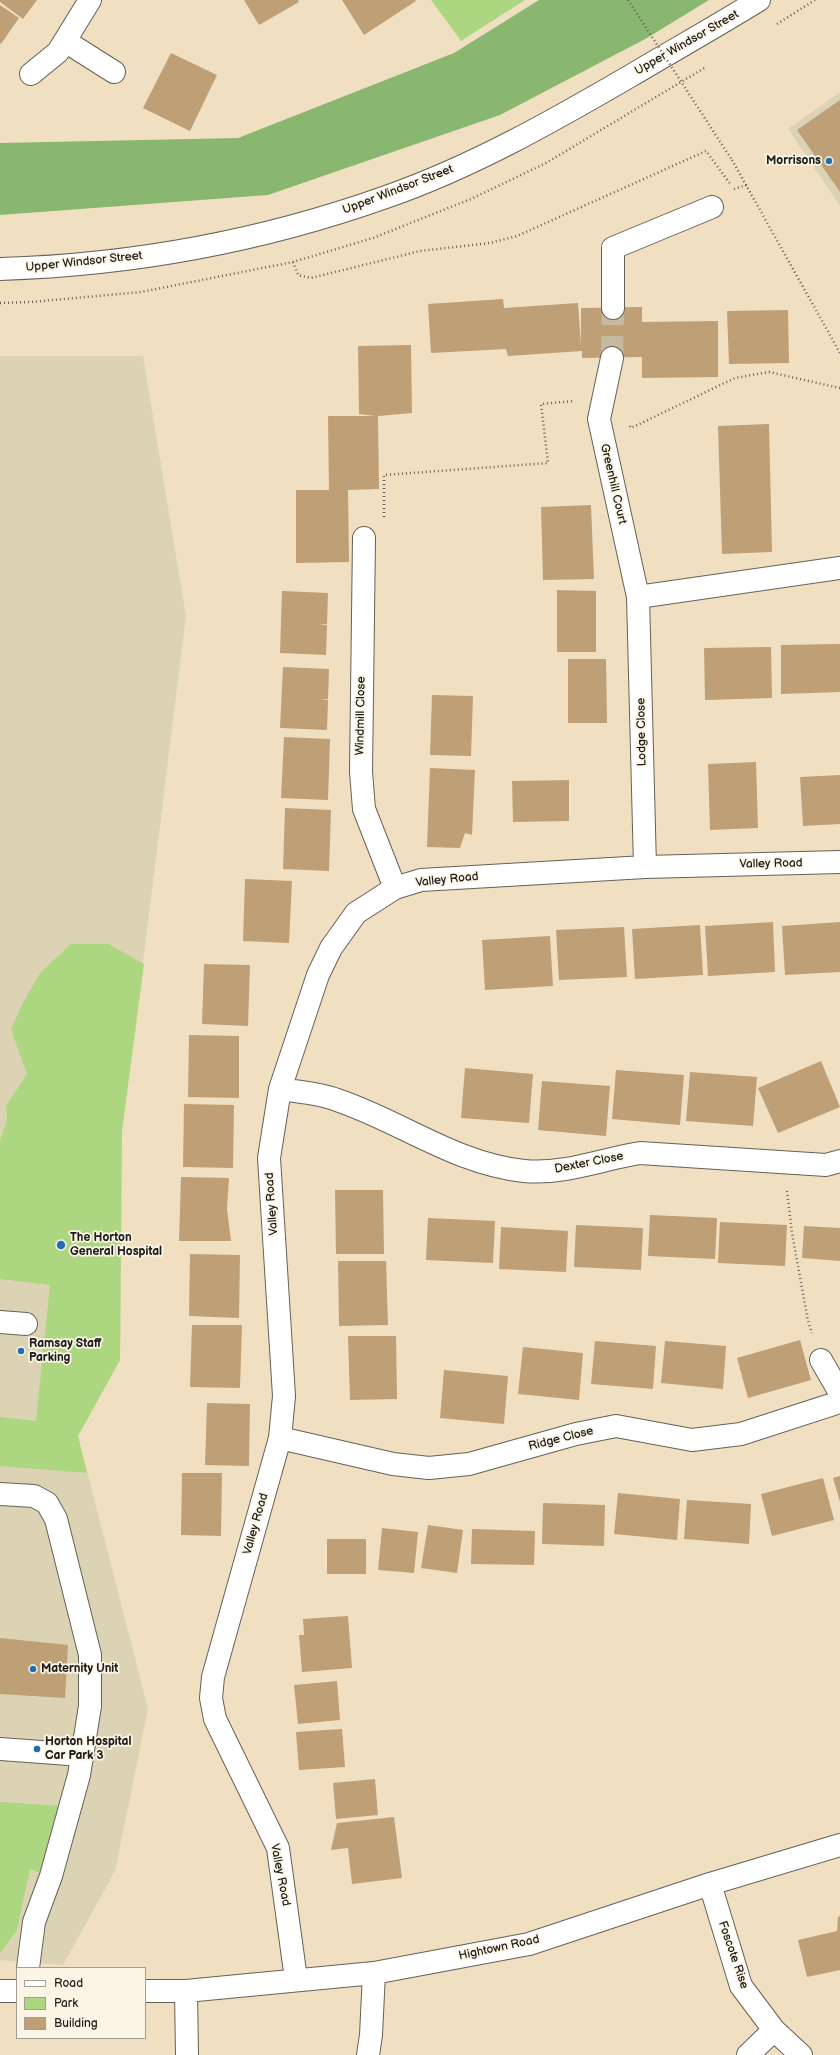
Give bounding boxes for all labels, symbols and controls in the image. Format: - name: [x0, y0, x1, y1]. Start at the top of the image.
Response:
- street label: Upper Windsor Street: [633, 7, 741, 79]
- place label: Morrisons: [766, 154, 821, 168]
- marker: Morrisons: [824, 156, 834, 166]
- street label: Upper Windsor Street: [341, 162, 455, 218]
- street label: Upper Windsor Street: [25, 249, 143, 275]
- street label: Greenhill Court: [597, 442, 629, 526]
- street label: Windmill Close: [353, 676, 369, 756]
- street label: Lodge Close: [634, 698, 650, 766]
- street label: Valley Road: [739, 856, 803, 872]
- street label: Valley Road: [415, 870, 479, 890]
- street label: Dexter Close: [553, 1149, 625, 1177]
- street label: Valley Road: [263, 1172, 281, 1236]
- place label: The Horton General Hospital: [70, 1231, 162, 1259]
- marker: The Horton General Hospital: [55, 1239, 67, 1251]
- place label: Ramsay Staff Parking: [29, 1337, 102, 1365]
- marker: Ramsay Staff Parking: [16, 1346, 26, 1356]
- street label: Ridge Close: [527, 1424, 595, 1454]
- street label: Valley Road: [240, 1492, 272, 1556]
- place label: Maternity Unit: [41, 1662, 118, 1676]
- marker: Maternity Unit: [28, 1664, 38, 1674]
- place label: Horton Hospital Car Park 3: [45, 1735, 131, 1763]
- marker: Horton Hospital Car Park 3: [32, 1744, 42, 1754]
- street label: Valley Road: [267, 1843, 293, 1907]
- street label: Foscote Rise: [715, 1919, 751, 1991]
- street label: Hightown Road: [457, 1932, 541, 1964]
- legend: [16, 1967, 146, 2039]
- text: Road: [54, 1976, 83, 1991]
- text: Park: [54, 1996, 78, 2011]
- text: Building: [54, 2016, 98, 2031]

